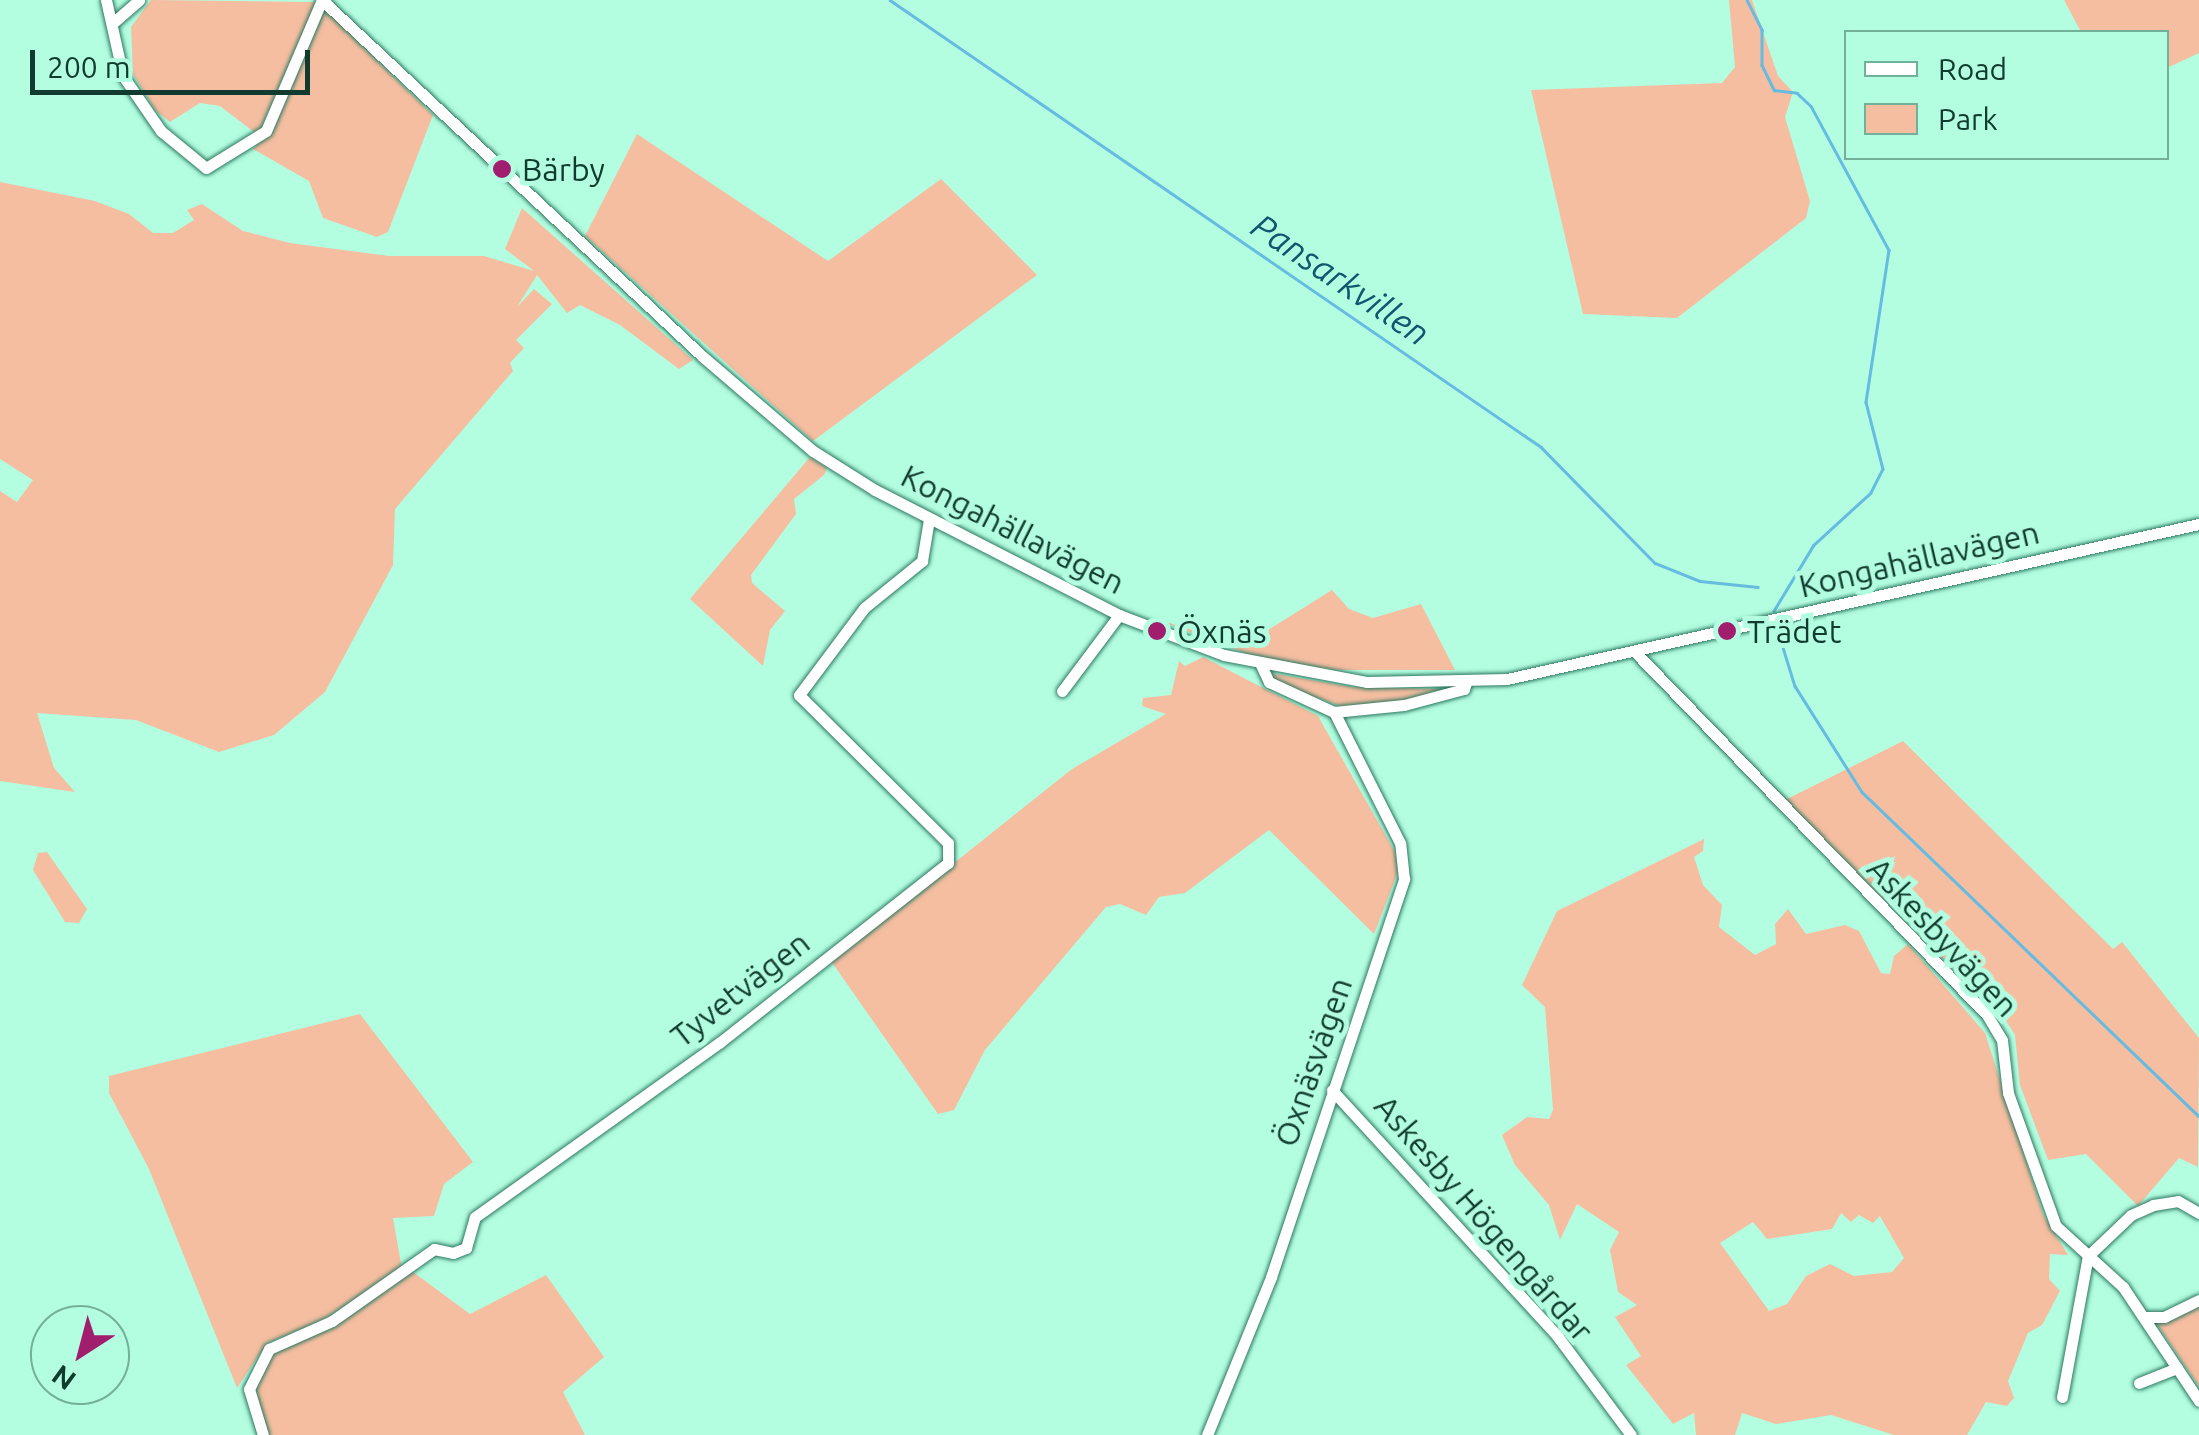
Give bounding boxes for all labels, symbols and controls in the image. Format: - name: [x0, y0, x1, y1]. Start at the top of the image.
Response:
- scale bar: [35, 30, 315, 92]
- legend: [1844, 30, 2169, 160]
- text: 200 m: [47, 50, 131, 84]
- text: Road: [1938, 52, 2007, 86]
- text: Park: [1938, 102, 1998, 136]
- place label: Bärby: [522, 150, 605, 188]
- marker: Bärby: [491, 158, 513, 180]
- water label: Pansarkvillen: [1244, 204, 1438, 354]
- street label: Kongahällavägen: [895, 456, 1131, 602]
- street label: Kongahällavägen: [1795, 513, 2043, 605]
- place label: Öxnäs: [1177, 612, 1267, 650]
- place label: Trädet: [1747, 612, 1841, 650]
- marker: Öxnäs: [1146, 620, 1168, 642]
- marker: Trädet: [1716, 620, 1738, 642]
- street label: Askesbyvägen: [1860, 850, 2026, 1024]
- street label: Tyvetvägen: [663, 923, 817, 1055]
- street label: Öxnäsvägen: [1266, 973, 1360, 1151]
- street label: Askesby Högengårdar: [1367, 1087, 1601, 1349]
- north arrow: [30, 1305, 130, 1405]
- text: N: [46, 1359, 81, 1397]

